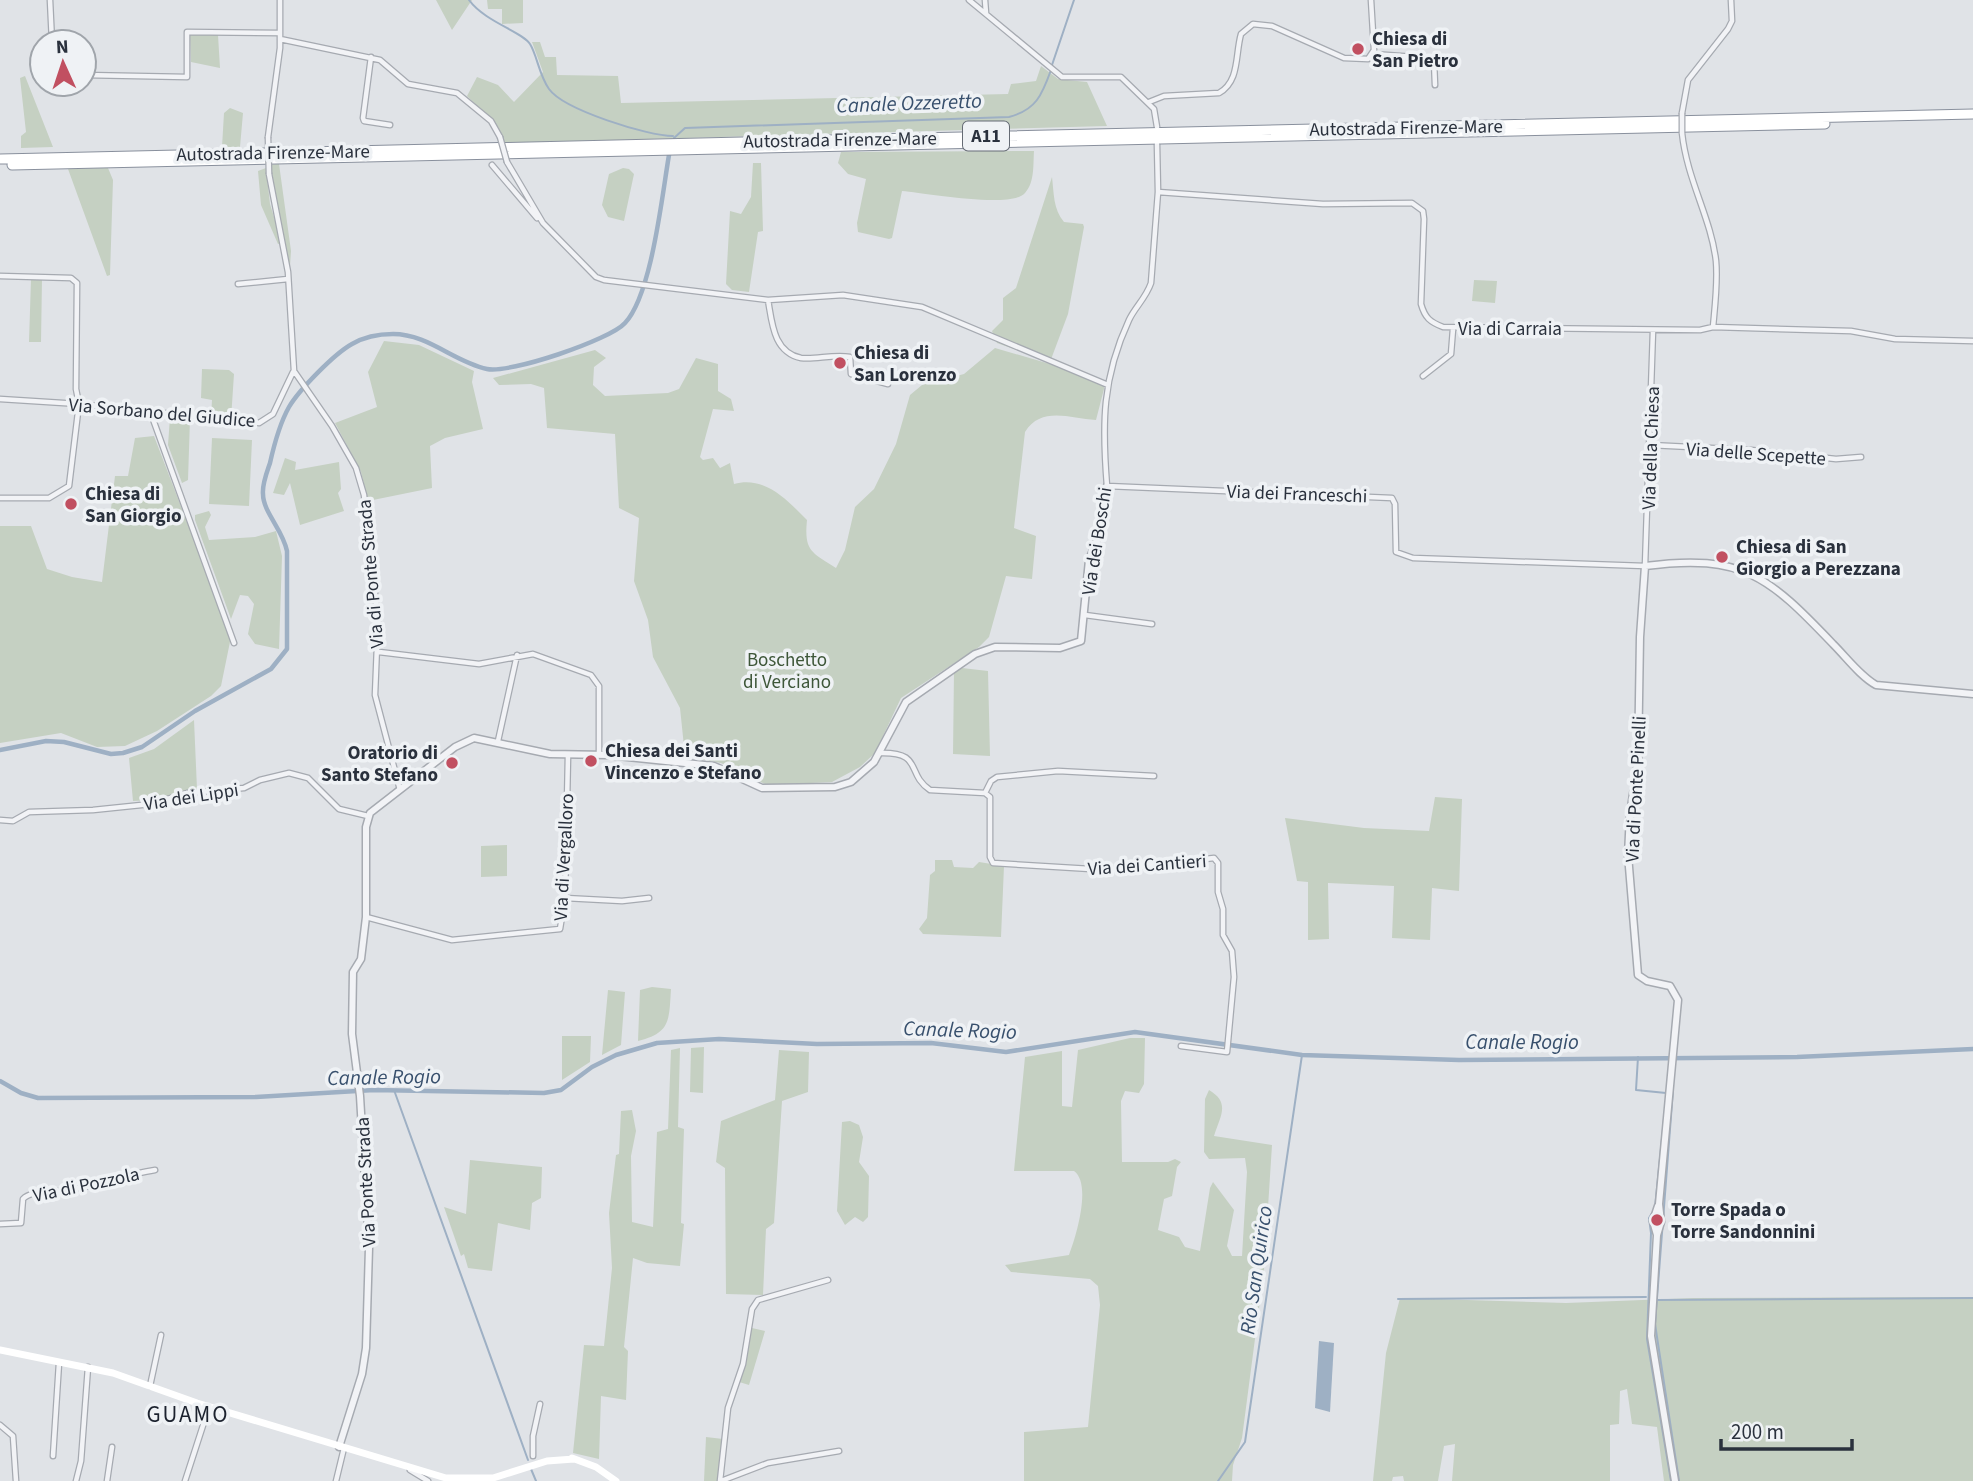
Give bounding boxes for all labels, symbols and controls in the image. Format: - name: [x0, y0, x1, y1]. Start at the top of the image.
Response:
- place label: Chiesa di San Pietro: [1372, 26, 1459, 75]
- north arrow: [28, 28, 98, 98]
- text: N: [55, 34, 69, 61]
- marker: Chiesa di San Pietro: [1350, 41, 1366, 57]
- water label: Canale Ozzeretto: [836, 85, 982, 121]
- street label: Autostrada Firenze-Mare: [1309, 113, 1503, 144]
- road number: A11: [963, 121, 1009, 150]
- street label: Autostrada Firenze-Mare: [743, 125, 937, 156]
- street label: Autostrada Firenze-Mare: [176, 138, 370, 169]
- street label: Via di Carraia: [1458, 316, 1562, 343]
- place label: Chiesa di San Lorenzo: [854, 340, 957, 389]
- marker: Chiesa di San Lorenzo: [832, 355, 848, 371]
- street label: Via della Chiesa: [1636, 386, 1667, 510]
- street label: Via Sorbano del Giudice: [67, 392, 256, 435]
- street label: Via delle Scepette: [1685, 436, 1827, 473]
- street label: Via dei Franceschi: [1226, 479, 1368, 510]
- place label: Chiesa di San Giorgio: [85, 481, 181, 530]
- street label: Via dei Boschi: [1076, 485, 1119, 597]
- marker: Chiesa di San Giorgio: [63, 496, 79, 512]
- street label: Via di Ponte Strada: [352, 498, 391, 649]
- place label: Chiesa di San Giorgio a Perezzana: [1736, 534, 1901, 583]
- marker: Chiesa di San Giorgio a Perezzana: [1714, 549, 1730, 565]
- park label: Boschetto di Verciano: [743, 647, 831, 696]
- street label: Via di Ponte Pinelli: [1619, 715, 1654, 863]
- place label: Chiesa dei Santi Vincenzo e Stefano: [604, 738, 762, 787]
- place label: Oratorio di Santo Stefano: [321, 740, 438, 789]
- marker: Chiesa dei Santi Vincenzo e Stefano: [583, 753, 599, 769]
- marker: Oratorio di Santo Stefano: [444, 755, 460, 771]
- street label: Via dei Lippi: [142, 777, 241, 818]
- street label: Via di Vergalloro: [548, 793, 581, 922]
- street label: Via dei Cantieri: [1087, 848, 1207, 883]
- water label: Canale Rogio: [903, 1013, 1017, 1047]
- water label: Canale Rogio: [1465, 1027, 1579, 1057]
- water label: Canale Rogio: [327, 1061, 441, 1093]
- street label: Via Ponte Strada: [350, 1116, 383, 1248]
- street label: Via di Pozzola: [31, 1161, 142, 1210]
- place label: Torre Spada o Torre Sandonnini: [1671, 1197, 1815, 1246]
- water label: Rio San Quirico: [1232, 1204, 1280, 1336]
- marker: Torre Spada o Torre Sandonnini: [1649, 1212, 1665, 1228]
- district label: GUAMO: [146, 1398, 230, 1431]
- scale bar: [1721, 1408, 1852, 1452]
- text: 200 m: [1731, 1417, 1784, 1447]

